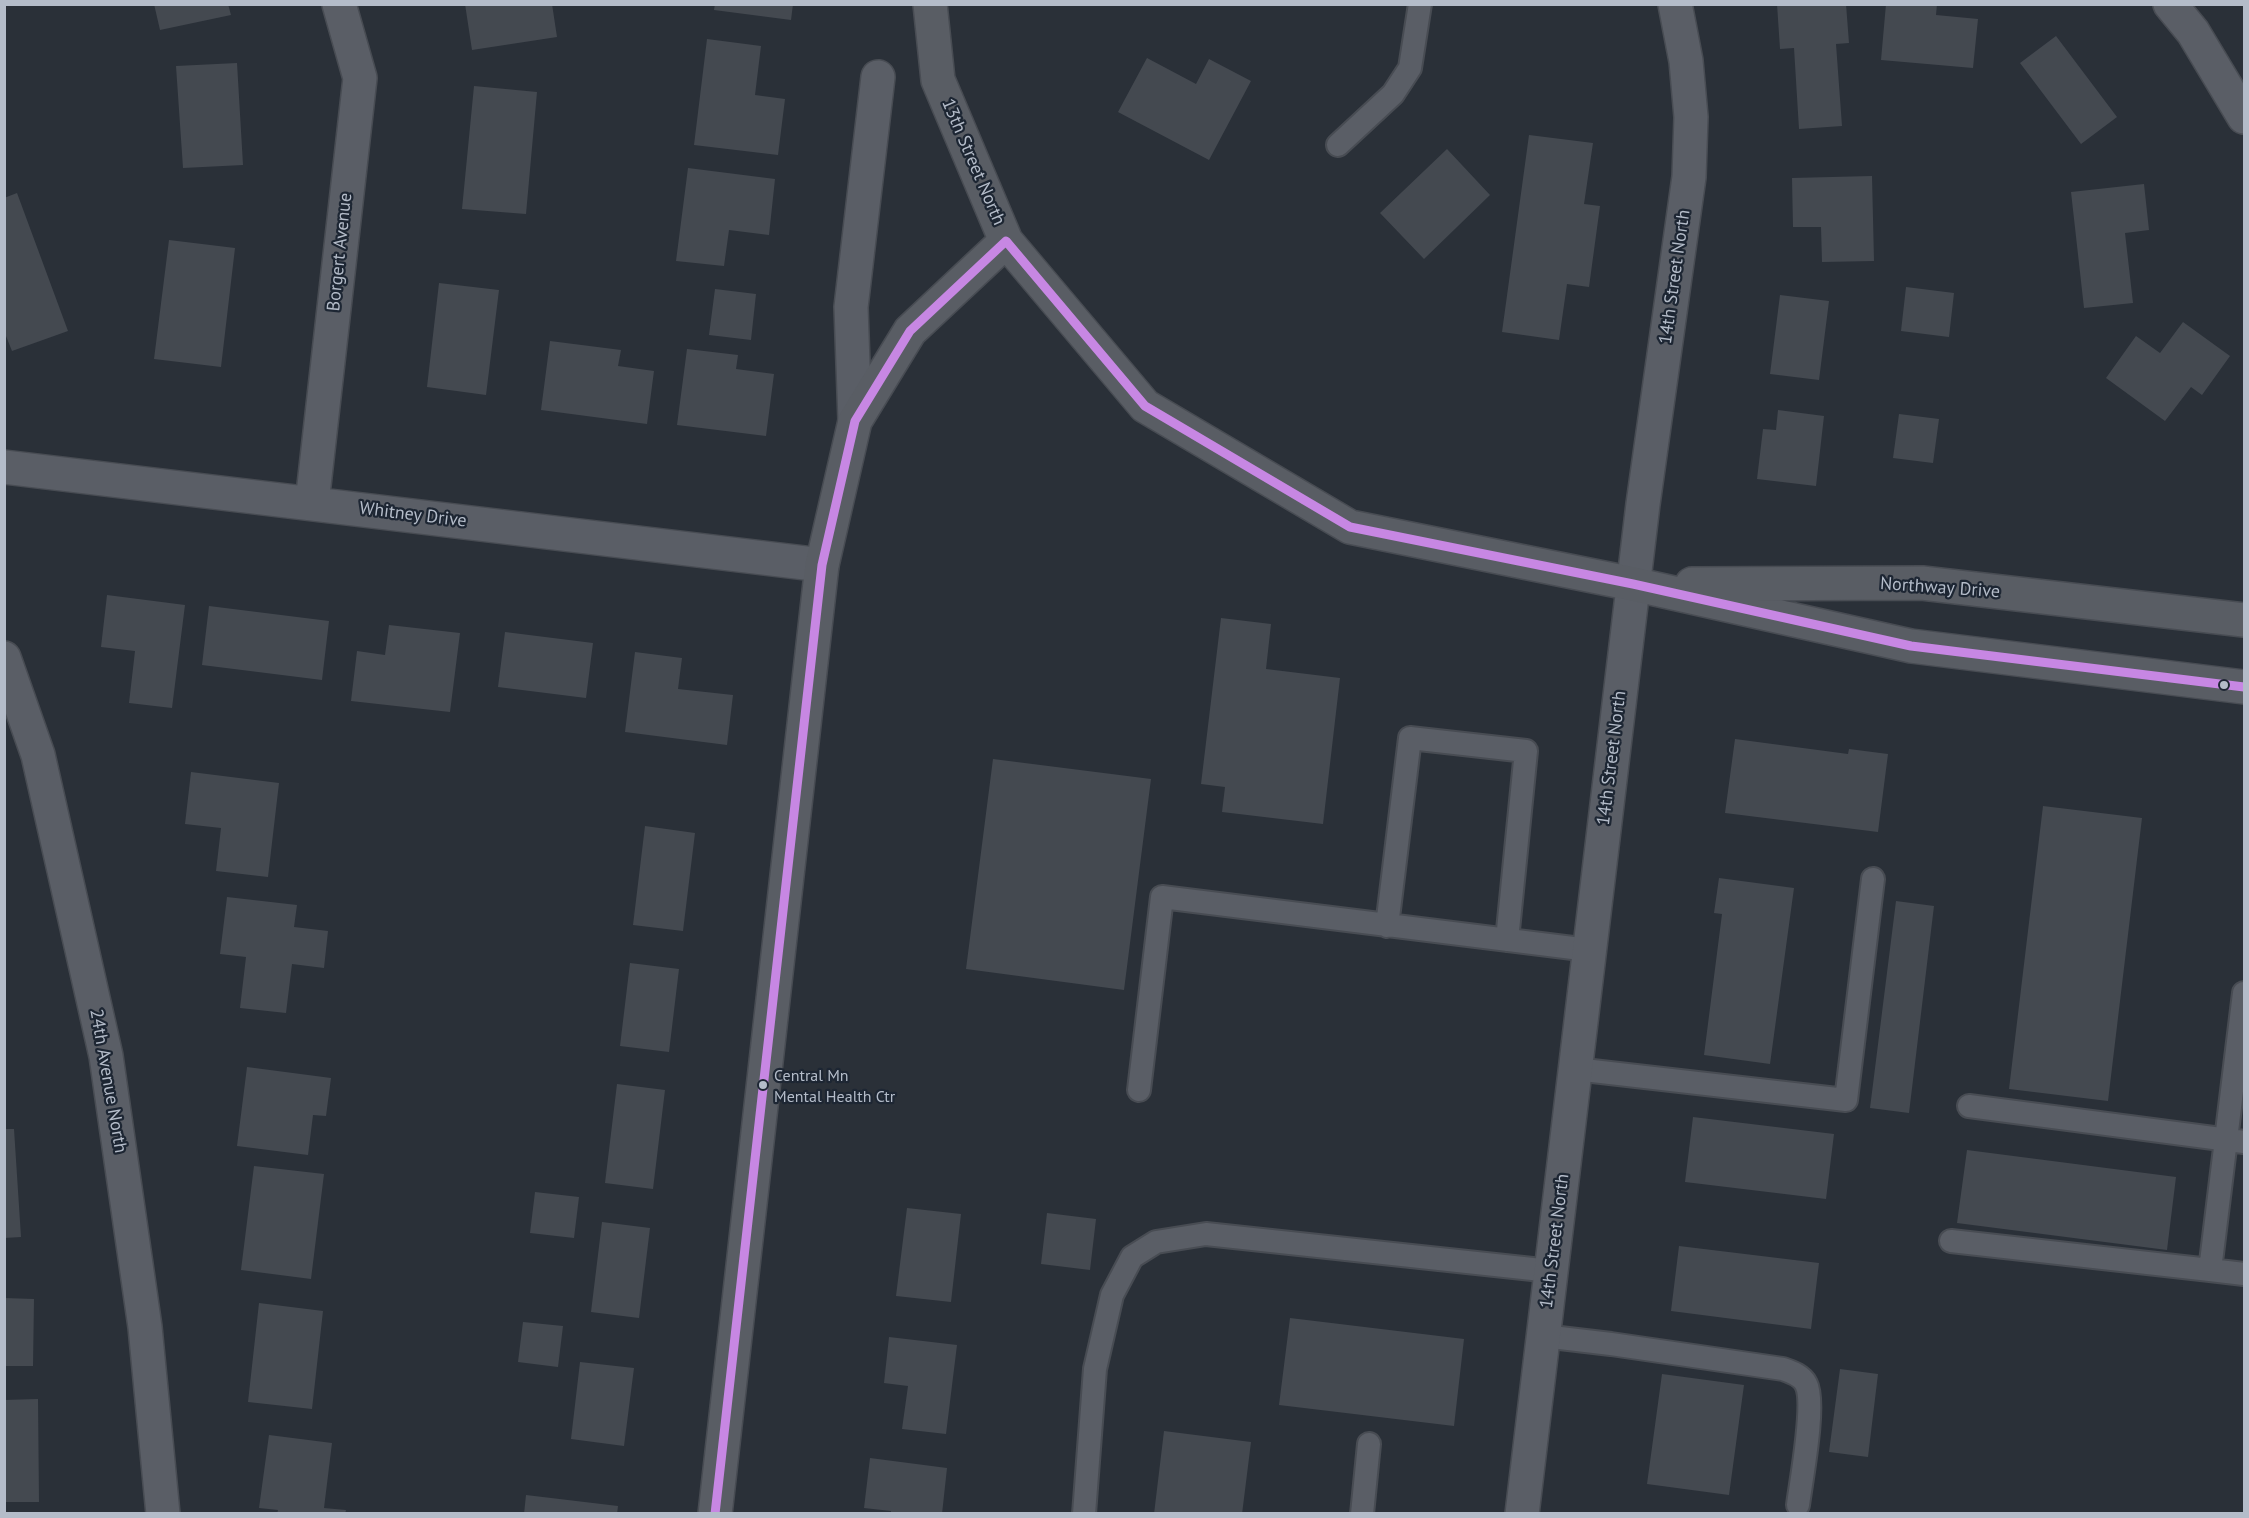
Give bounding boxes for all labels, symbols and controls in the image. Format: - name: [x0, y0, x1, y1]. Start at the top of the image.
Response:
- street label: 13th Street North: [937, 95, 1009, 229]
- street label: Borgert Avenue: [323, 192, 357, 312]
- street label: 14th Street North: [1655, 208, 1695, 346]
- street label: Whitney Drive: [358, 498, 468, 532]
- street label: Northway Drive: [1879, 573, 2001, 603]
- unlabelled marker: [2218, 679, 2230, 691]
- street label: 14th Street North: [1593, 689, 1631, 827]
- street label: 24th Avenue North: [85, 1007, 131, 1155]
- place label: Central Mn Mental Health Ctr: [774, 1066, 895, 1104]
- marker: Central Mn Mental Health Ctr: [757, 1079, 769, 1091]
- street label: 14th Street North: [1536, 1172, 1574, 1310]

